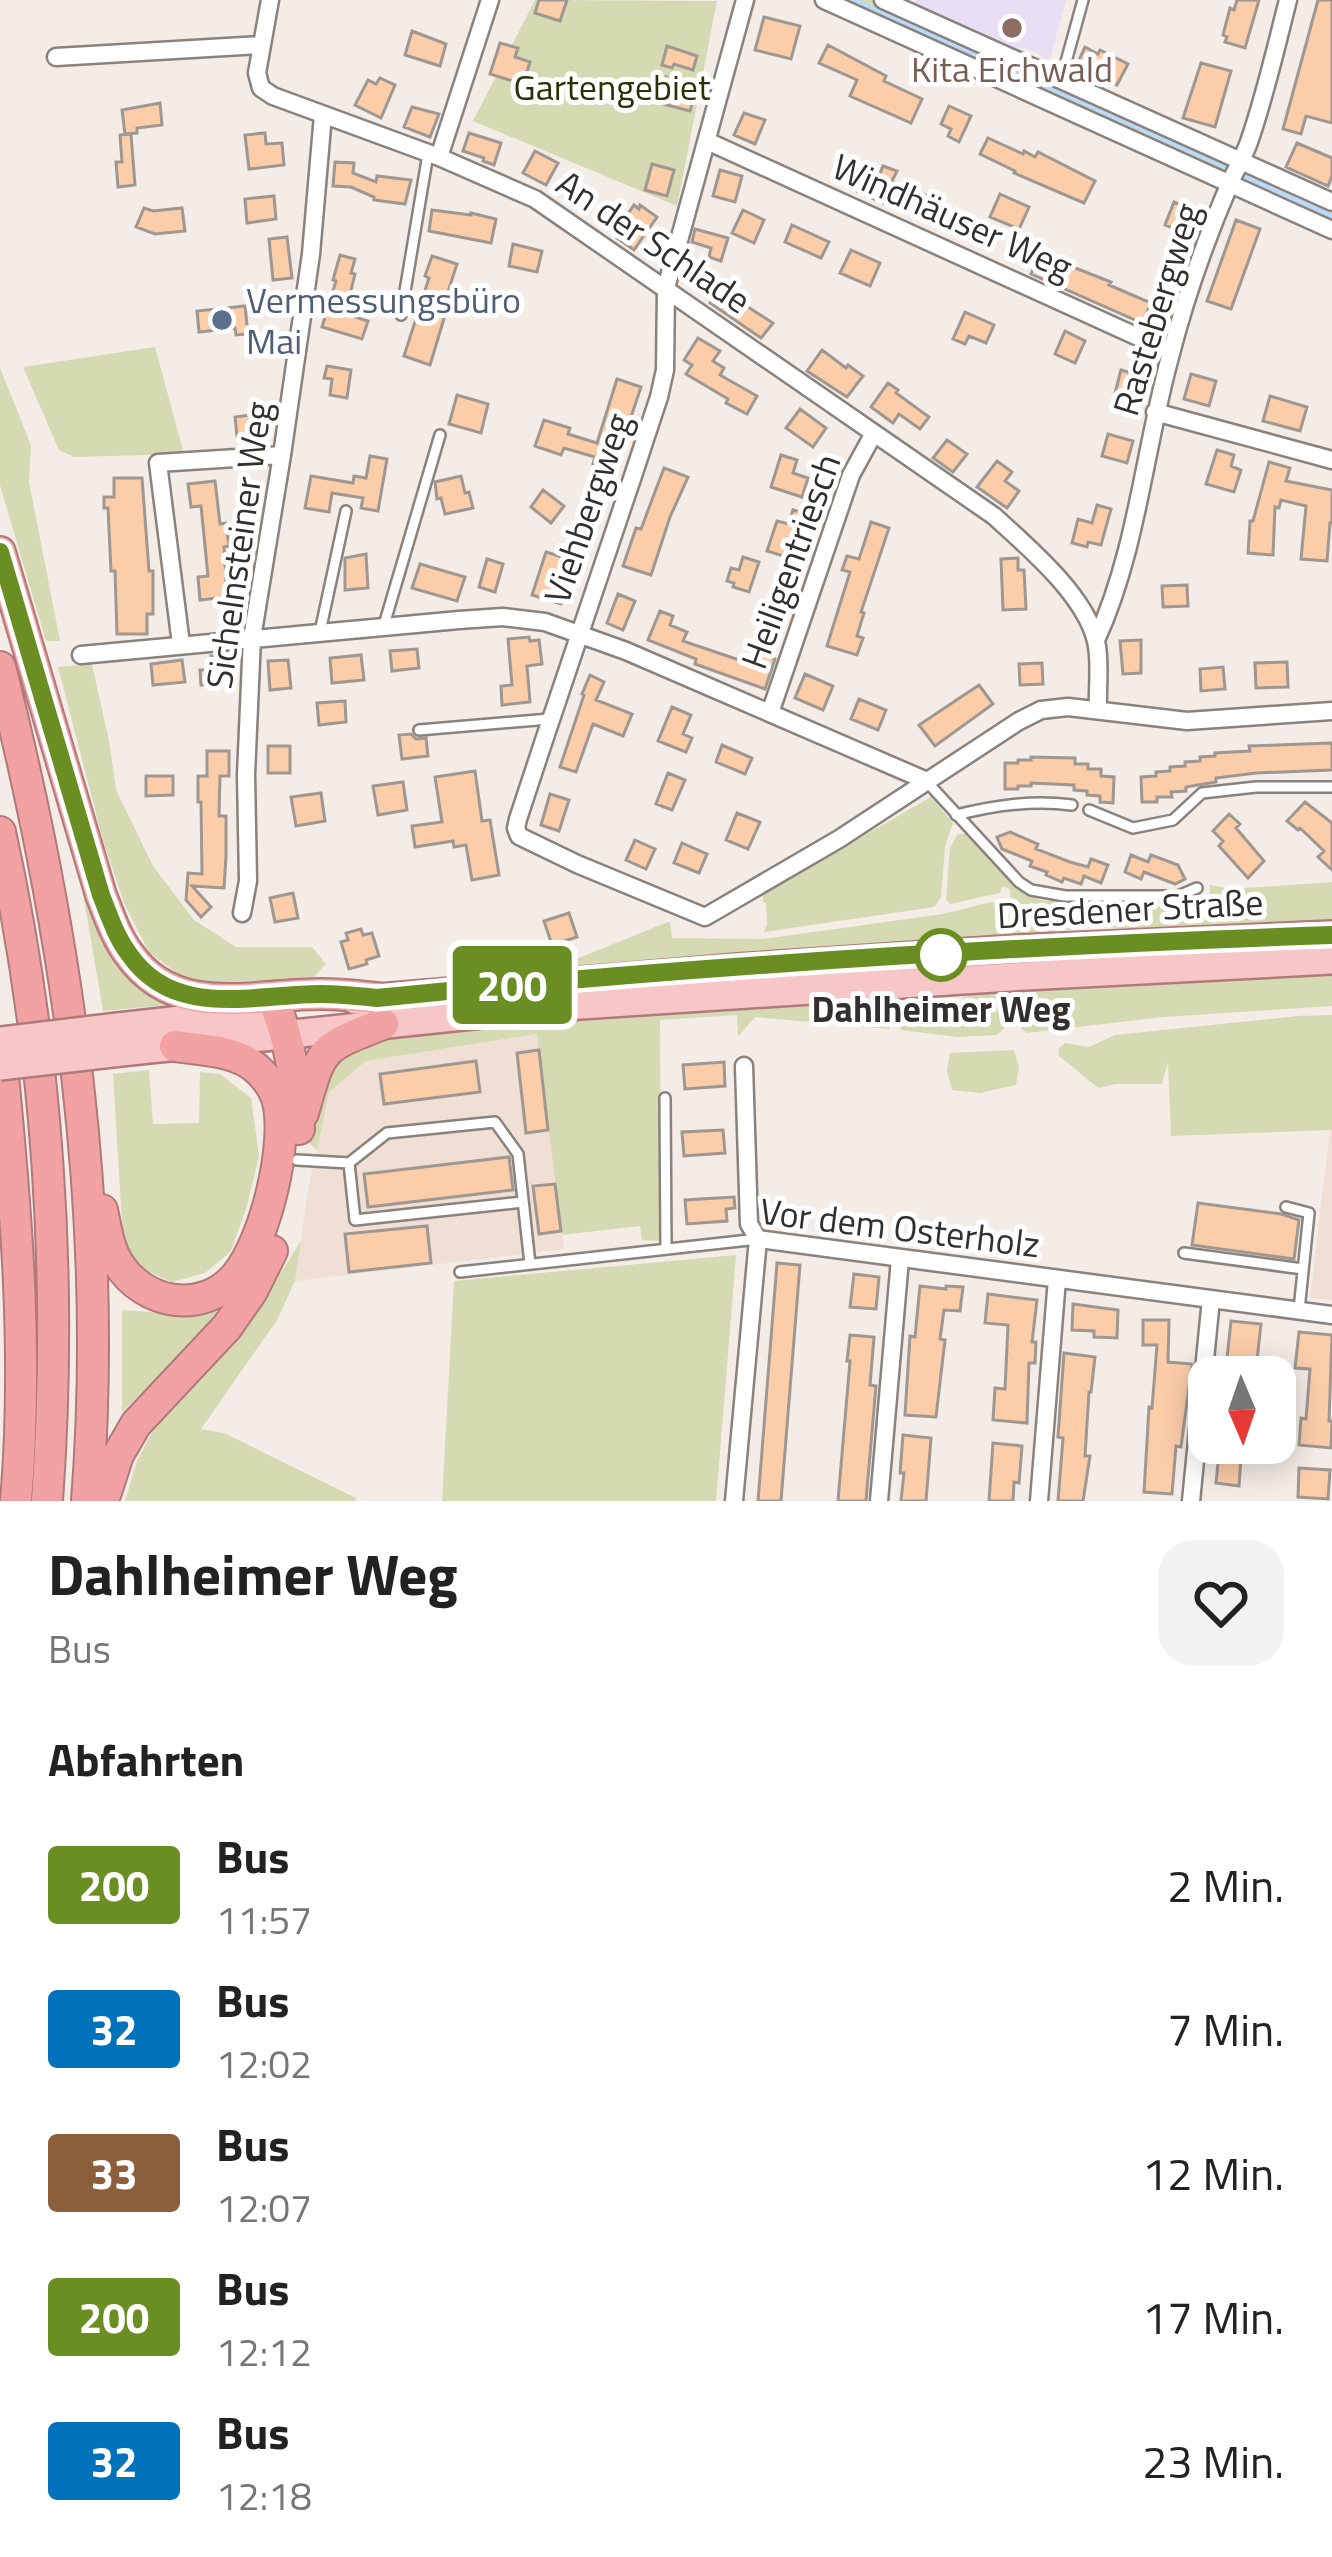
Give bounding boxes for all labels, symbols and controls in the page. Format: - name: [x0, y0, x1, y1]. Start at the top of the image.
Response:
- marker: Kita Eichwald: [999, 15, 1025, 41]
- place label: Kita Eichwald: [911, 41, 1113, 96]
- park label: Gartengebiet: [513, 59, 711, 114]
- street label: Windhäuser Weg: [824, 138, 1082, 294]
- street label: An der Schlade: [546, 155, 762, 327]
- street label: Rastebergweg: [1098, 196, 1214, 422]
- place label: Vermessungsbüro Mai: [246, 272, 521, 368]
- marker: Vermessungsbüro Mai: [209, 307, 235, 333]
- street label: Sichelnsteiner Weg: [191, 398, 285, 692]
- street label: Viehbergweg: [529, 405, 645, 611]
- street label: Heiligentriesch: [726, 446, 854, 676]
- street label: Dresdener Straße: [995, 874, 1265, 942]
- marker: Dahlheimer Weg: [916, 930, 966, 980]
- line badge: 200: [443, 946, 581, 1024]
- text: 200: [477, 953, 547, 1017]
- place label: Dahlheimer Weg: [812, 981, 1070, 1036]
- street label: Vor dem Osterholz: [757, 1183, 1043, 1271]
- north arrow: [1188, 1356, 1296, 1464]
- map controls: [1188, 1356, 1296, 1464]
- text: Dahlheimer Weg: [48, 1530, 458, 1617]
- button: heart: [1158, 1540, 1284, 1666]
- text: Bus: [48, 1619, 111, 1678]
- text: Abfahrten: [48, 1725, 244, 1793]
- text: Bus: [216, 1822, 290, 1890]
- text: 2 Min.: [1167, 1851, 1284, 1919]
- text: 200: [79, 1853, 149, 1917]
- text: 11:57: [216, 1890, 312, 1949]
- text: Bus: [216, 1966, 290, 2034]
- text: 7 Min.: [1167, 1995, 1284, 2063]
- text: 32: [90, 1997, 138, 2061]
- text: 12:02: [216, 2034, 312, 2093]
- text: Bus: [216, 2110, 290, 2178]
- text: 12 Min.: [1142, 2139, 1284, 2207]
- text: 33: [90, 2141, 138, 2205]
- text: 12:07: [216, 2178, 312, 2237]
- text: Bus: [216, 2254, 290, 2322]
- text: 17 Min.: [1142, 2283, 1284, 2351]
- text: 200: [79, 2285, 149, 2349]
- text: 12:12: [216, 2322, 312, 2381]
- text: Bus: [216, 2398, 290, 2466]
- text: 23 Min.: [1142, 2427, 1284, 2495]
- text: 32: [90, 2429, 138, 2493]
- text: 12:18: [216, 2466, 312, 2525]

